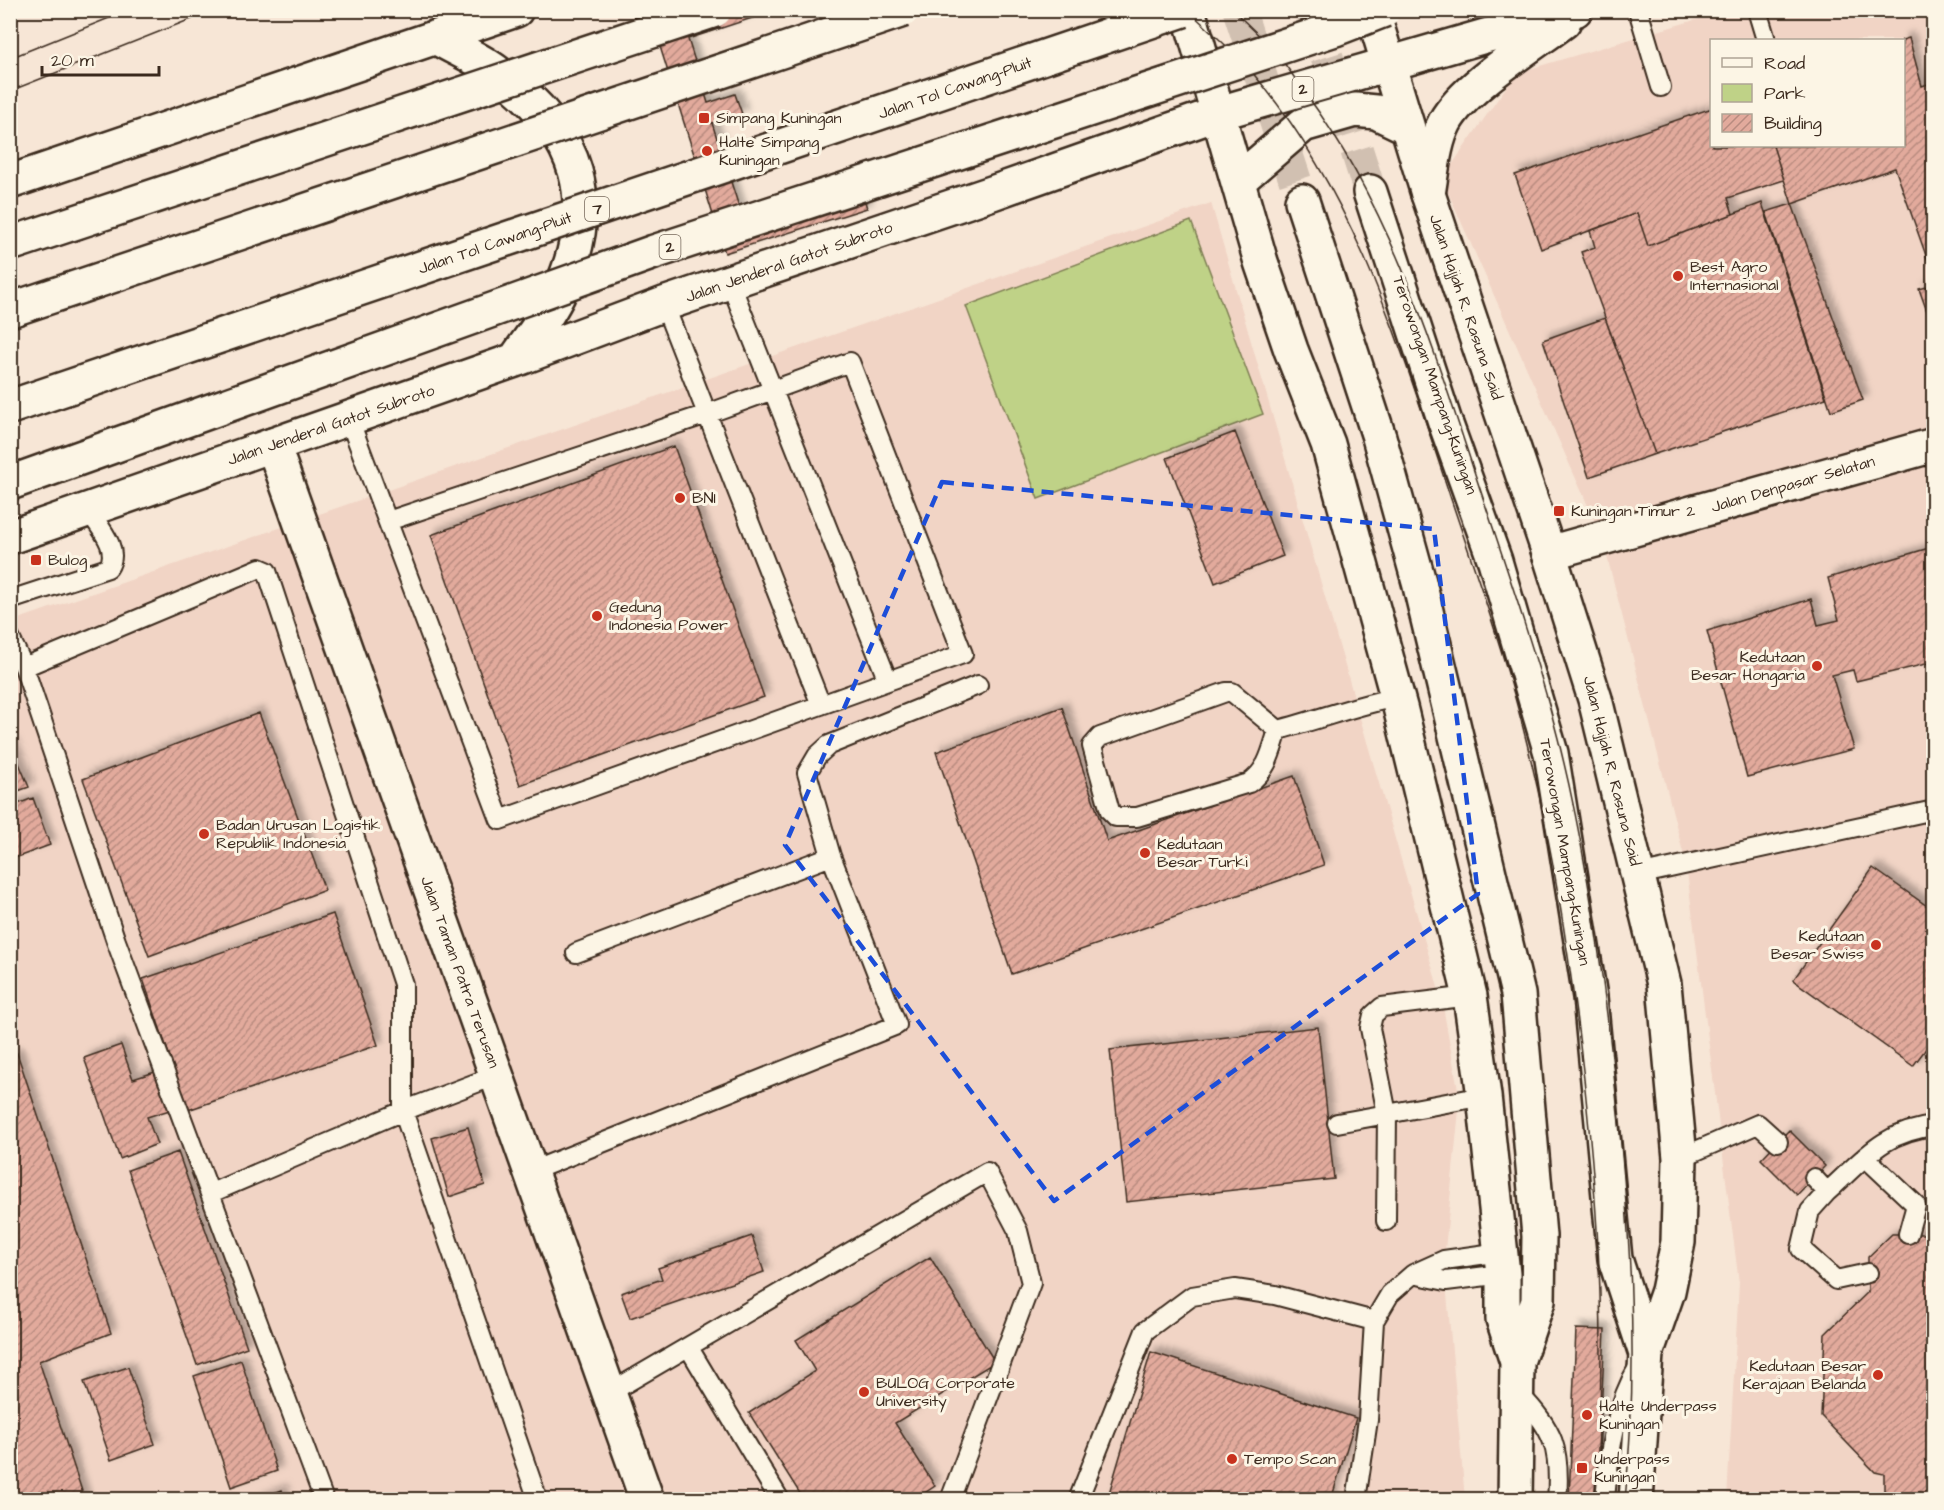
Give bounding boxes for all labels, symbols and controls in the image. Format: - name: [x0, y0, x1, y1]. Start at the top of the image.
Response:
- scale bar: [42, 39, 159, 77]
- legend: [1710, 39, 1905, 147]
- text: 20 m: [51, 48, 94, 73]
- street label: Jalan Tol Cawang–Pluit: [875, 51, 1036, 126]
- text: Road: [1764, 51, 1805, 76]
- road number: 2: [1292, 77, 1314, 101]
- text: Park: [1764, 81, 1806, 106]
- place label: Simpang Kuningan: [716, 107, 841, 130]
- marker: Simpang Kuningan: [697, 111, 711, 125]
- text: Building: [1764, 111, 1822, 137]
- place label: Halte Simpang Kuningan: [719, 131, 819, 172]
- marker: Halte Simpang Kuningan: [700, 144, 714, 158]
- road number: 7: [585, 197, 609, 221]
- street label: Jalan Tol Cawang–Pluit: [415, 206, 576, 281]
- street label: Jalan Hajjah R. Rasuna Said: [1424, 211, 1508, 403]
- street label: Jalan Jenderal Gatot Subroto: [682, 216, 896, 308]
- road number: 2: [660, 235, 680, 259]
- place label: Best Agro Internasional: [1690, 256, 1779, 296]
- marker: Best Agro Internasional: [1671, 269, 1685, 283]
- street label: Terowongan Mampang-Kuningan: [1386, 273, 1483, 498]
- street label: Jalan Jenderal Gatot Subroto: [224, 379, 438, 471]
- street label: Jalan Denpasar Selatan: [1709, 450, 1877, 518]
- place label: BNI: [692, 487, 716, 509]
- marker: BNI: [673, 491, 687, 505]
- place label: Kuningan Timur 2: [1571, 500, 1695, 523]
- marker: Kuningan Timur 2: [1552, 504, 1566, 518]
- place label: Bulog: [48, 549, 87, 572]
- marker: Bulog: [29, 553, 43, 567]
- place label: Gedung Indonesia Power: [609, 596, 728, 636]
- marker: Gedung Indonesia Power: [590, 609, 604, 623]
- place label: Kedutaan Besar Hongaria: [1691, 646, 1805, 687]
- marker: Kedutaan Besar Hongaria: [1810, 659, 1824, 673]
- street label: Jalan Hajjah R. Rasuna Said: [1578, 674, 1646, 868]
- street label: Terowongan Mampang-Kuningan: [1533, 737, 1596, 967]
- place label: Badan Urusan Logistik Republik Indonesia: [216, 814, 380, 854]
- marker: Badan Urusan Logistik Republik Indonesia: [197, 827, 211, 841]
- place label: Kedutaan Besar Turki: [1157, 833, 1248, 873]
- marker: Kedutaan Besar Turki: [1138, 846, 1152, 860]
- street label: Jalan Taman Patra Terusan: [415, 873, 505, 1071]
- place label: Kedutaan Besar Swiss: [1771, 925, 1864, 965]
- marker: Kedutaan Besar Swiss: [1869, 938, 1883, 952]
- place label: Kedutaan Besar Kerajaan Belanda: [1742, 1355, 1866, 1395]
- marker: Kedutaan Besar Kerajaan Belanda: [1871, 1368, 1885, 1382]
- place label: BULOG Corporate University: [876, 1372, 1015, 1413]
- marker: BULOG Corporate University: [857, 1385, 871, 1399]
- place label: Halte Underpass Kuningan: [1599, 1395, 1717, 1436]
- marker: Halte Underpass Kuningan: [1580, 1408, 1594, 1422]
- place label: Tempo Scan: [1244, 1448, 1336, 1470]
- place label: Underpass Kuningan: [1594, 1448, 1670, 1489]
- marker: Tempo Scan: [1225, 1452, 1239, 1466]
- marker: Underpass Kuningan: [1575, 1461, 1589, 1475]

